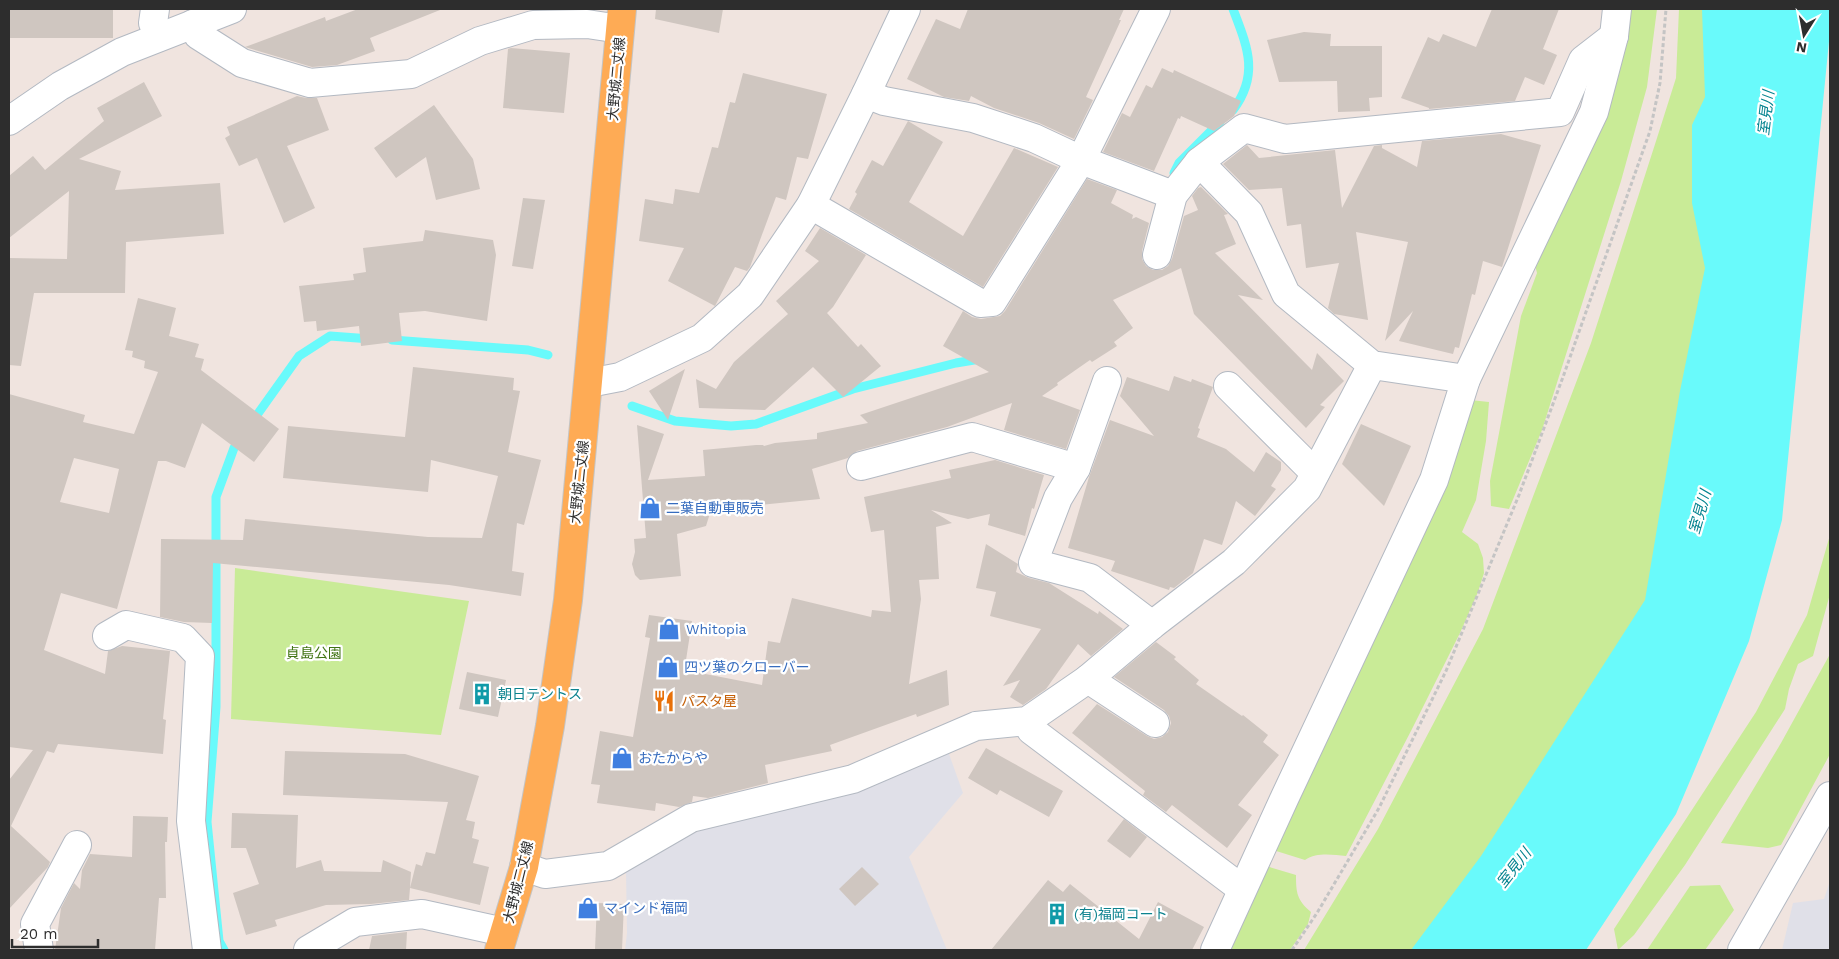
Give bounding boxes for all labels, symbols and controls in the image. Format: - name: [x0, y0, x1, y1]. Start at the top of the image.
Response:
- north arrow: [1779, 10, 1829, 60]
- street label: 大野城二丈線: [604, 36, 628, 122]
- text: N: [1795, 39, 1808, 57]
- water label: 室見川: [1754, 88, 1778, 136]
- street label: 大野城二丈線: [567, 439, 591, 525]
- water label: 室見川: [1685, 486, 1715, 536]
- shop icon: 二葉自動車販売: [637, 495, 663, 521]
- place label: 二葉自動車販売: [666, 500, 764, 516]
- shop icon: Whitopia: [656, 616, 682, 642]
- place label: Whitopia: [686, 621, 747, 637]
- park label: 貞島公園: [286, 645, 342, 661]
- shop icon: 四ツ葉のクローバー: [655, 654, 681, 680]
- place label: 四ツ葉のクローバー: [684, 659, 810, 675]
- building icon: 朝日テントス: [469, 681, 495, 707]
- place label: 朝日テントス: [498, 686, 582, 702]
- restaurant icon: パスタ屋: [651, 688, 677, 714]
- place label: パスタ屋: [681, 693, 737, 709]
- shop icon: おたからや: [609, 745, 635, 771]
- place label: おたからや: [638, 750, 708, 766]
- street label: 大野城二丈線: [500, 839, 536, 925]
- water label: 室見川: [1493, 843, 1536, 891]
- shop icon: マインド福岡: [575, 895, 601, 921]
- place label: マインド福岡: [604, 900, 688, 916]
- building icon: (有)福岡コート: [1044, 901, 1070, 927]
- place label: (有)福岡コート: [1074, 906, 1168, 922]
- scale bar: [12, 916, 99, 948]
- text: 20 m: [20, 925, 58, 943]

